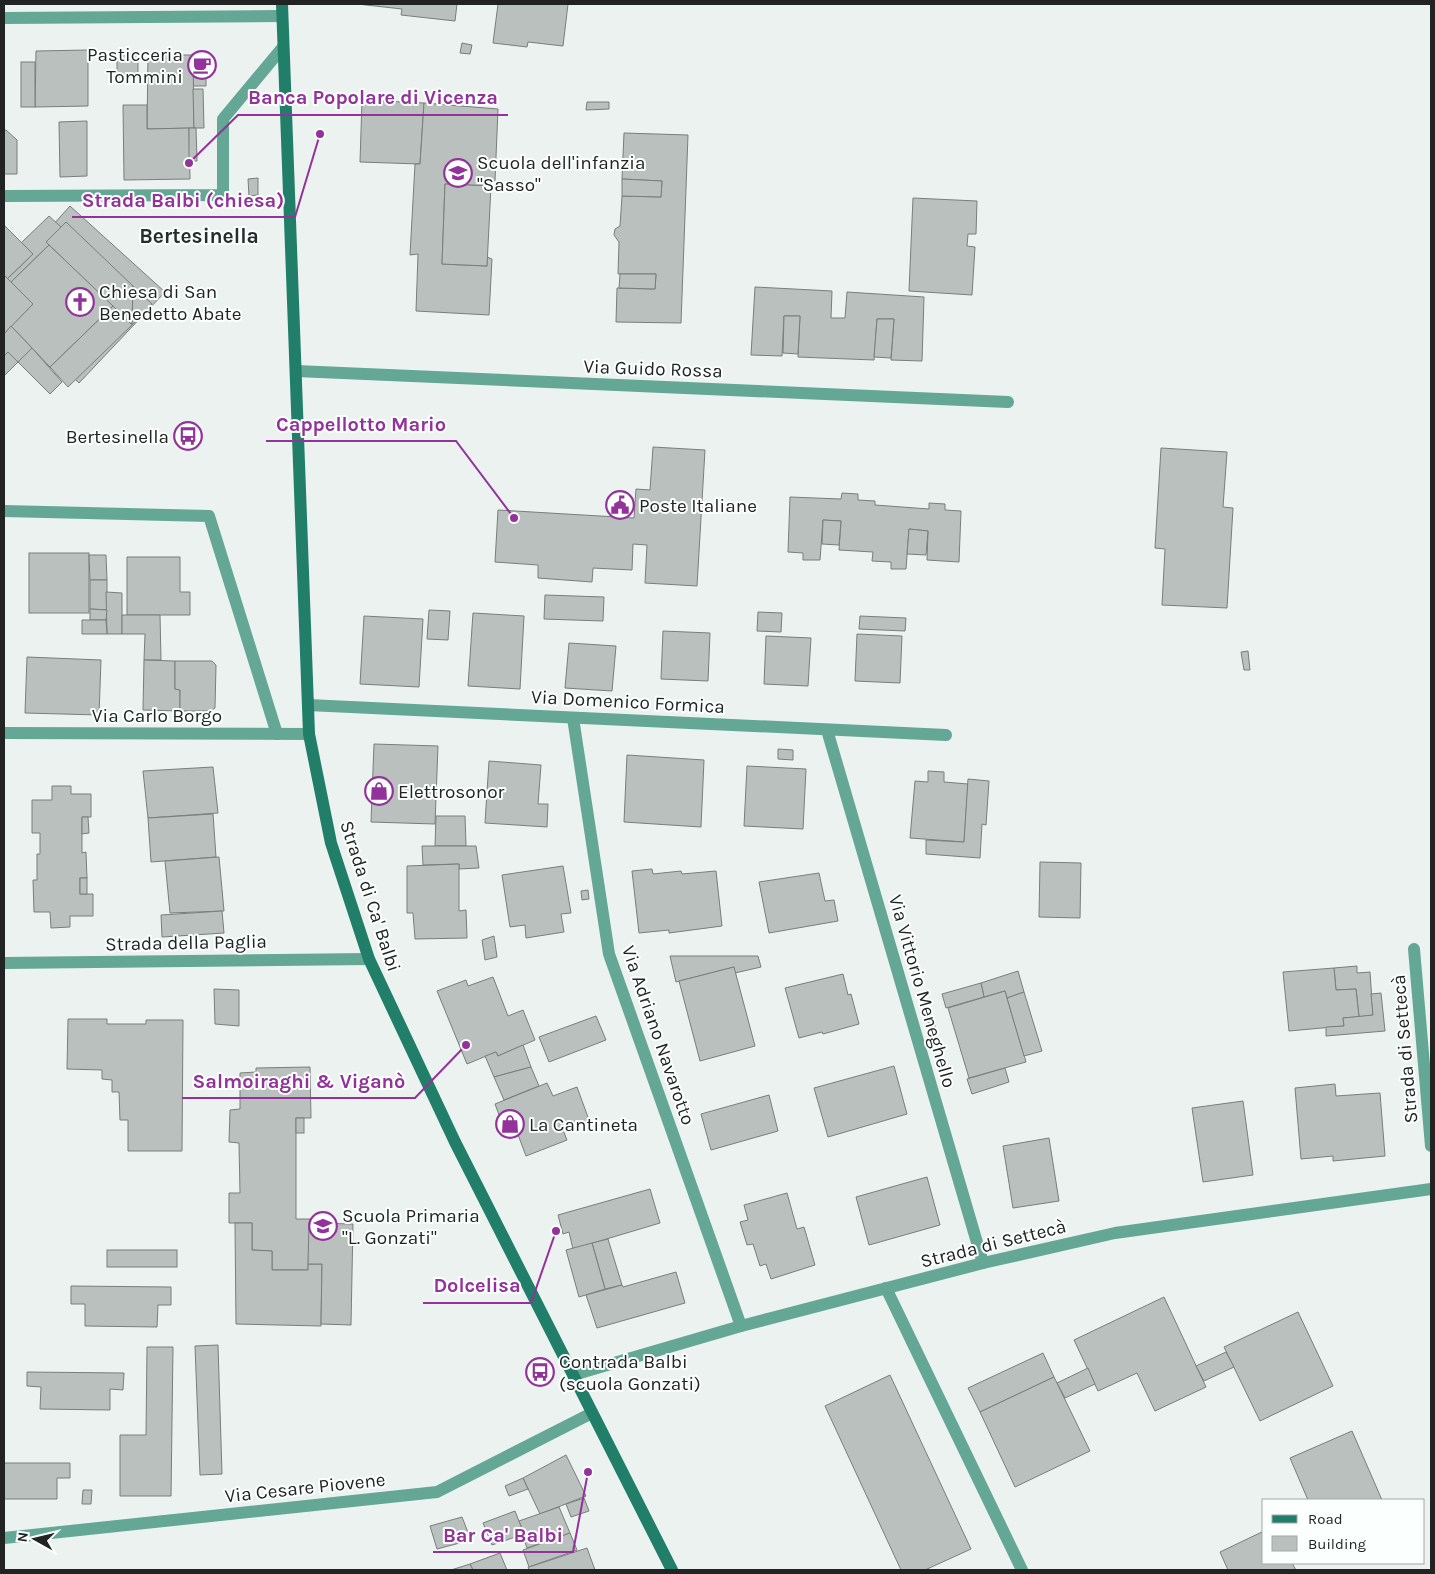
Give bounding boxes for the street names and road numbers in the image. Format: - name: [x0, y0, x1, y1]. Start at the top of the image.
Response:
- street label: Via Guido Rossa: [583, 356, 723, 382]
- street label: Via Domenico Formica: [531, 686, 725, 718]
- street label: Via Carlo Borgo: [92, 705, 222, 727]
- street label: Strada di Ca' Balbi: [335, 818, 405, 975]
- street label: Via Vittorio Meneghello: [884, 892, 960, 1090]
- street label: Strada della Paglia: [105, 931, 267, 955]
- street label: Via Adriano Navarotto: [617, 943, 699, 1128]
- street label: Strada di Settecà: [1388, 974, 1422, 1124]
- street label: Strada di Settecà: [918, 1215, 1068, 1273]
- street label: Via Cesare Piovene: [224, 1469, 387, 1507]

